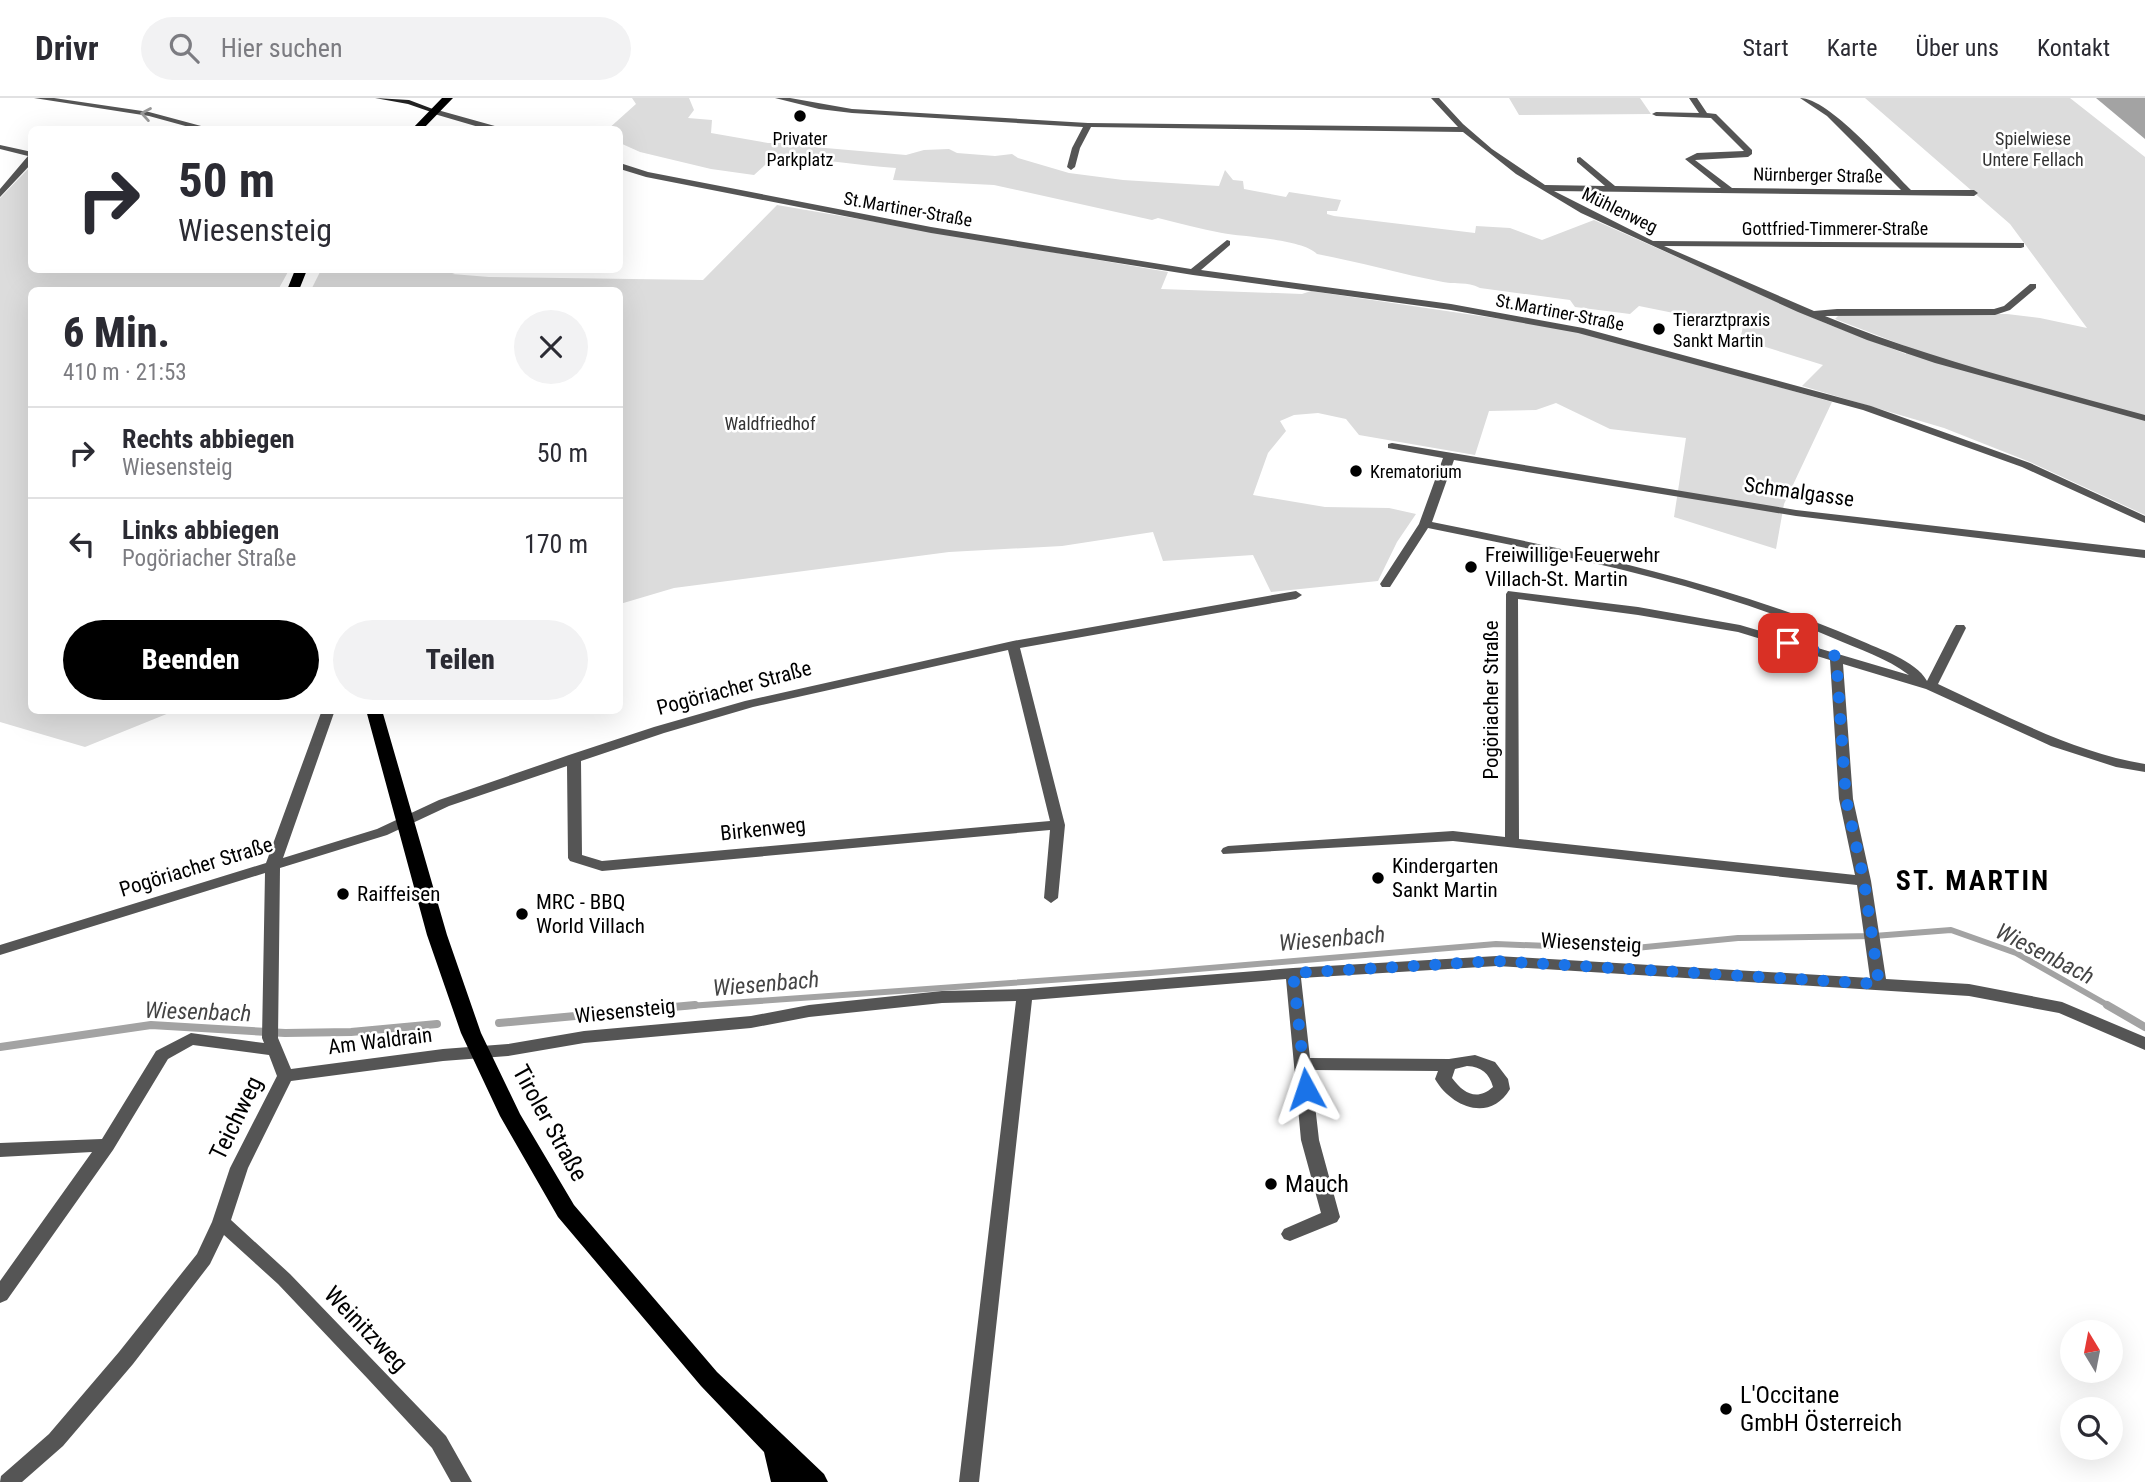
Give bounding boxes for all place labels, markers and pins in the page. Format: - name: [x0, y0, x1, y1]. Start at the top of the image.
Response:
- marker: Privater Parkplatz: [792, 108, 808, 124]
- place label: Privater Parkplatz: [767, 128, 834, 170]
- place label: Tierarztpraxis Sankt Martin: [1673, 309, 1770, 351]
- marker: Tierarztpraxis Sankt Martin: [1651, 321, 1667, 337]
- place label: Krematorium: [1370, 461, 1462, 482]
- marker: Krematorium: [1348, 463, 1364, 479]
- place label: Freiwillige Feuerwehr Villach-St. Martin: [1485, 543, 1660, 591]
- marker: Freiwillige Feuerwehr Villach-St. Martin: [1463, 559, 1479, 575]
- pin: [1758, 613, 1818, 673]
- place label: Kindergarten Sankt Martin: [1392, 854, 1498, 902]
- marker: Kindergarten Sankt Martin: [1370, 870, 1386, 886]
- place label: Raiffeisen: [357, 882, 440, 906]
- marker: Raiffeisen: [335, 886, 351, 902]
- place label: MRC - BBQ World Villach: [536, 890, 645, 938]
- marker: MRC - BBQ World Villach: [514, 906, 530, 922]
- place label: Mauch: [1285, 1170, 1349, 1198]
- marker: Mauch: [1263, 1176, 1279, 1192]
- place label: L'Occitane GmbH Österreich: [1740, 1381, 1902, 1437]
- marker: L'Occitane GmbH Österreich: [1718, 1401, 1734, 1417]

